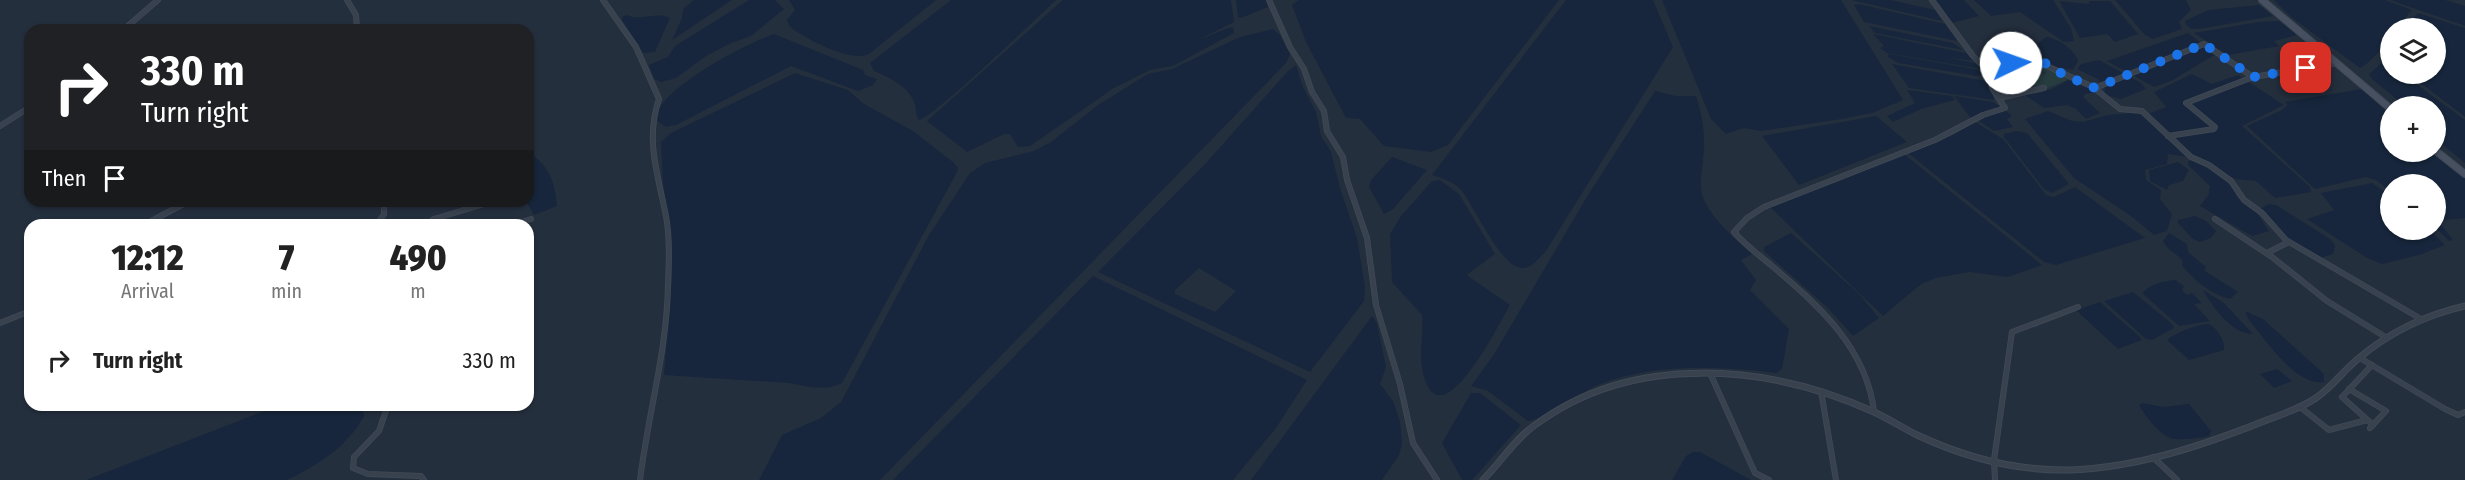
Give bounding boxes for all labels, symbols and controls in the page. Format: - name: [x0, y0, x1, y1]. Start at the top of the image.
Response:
- map controls: [2380, 18, 2446, 240]
- button: layers: [2380, 18, 2446, 84]
- position arrow: [1979, 31, 2043, 95]
- pin: [2280, 42, 2331, 93]
- text: 330 m: [141, 46, 244, 96]
- icon: right: [42, 48, 120, 126]
- icon: arrive: [2289, 51, 2322, 84]
- button: +: [2380, 96, 2446, 162]
- text: Turn right: [141, 97, 249, 129]
- icon: arrive: [98, 162, 131, 195]
- text: Then: [42, 165, 86, 192]
- button: −: [2380, 174, 2446, 240]
- text: 12:12: [111, 236, 184, 280]
- text: 7: [279, 236, 294, 280]
- text: 490: [389, 236, 447, 280]
- text: Arrival: [121, 279, 174, 303]
- text: min: [271, 279, 302, 303]
- text: m: [410, 279, 426, 303]
- icon: right: [42, 344, 75, 377]
- text: Turn right: [93, 347, 182, 374]
- text: 330 m: [463, 347, 516, 374]

